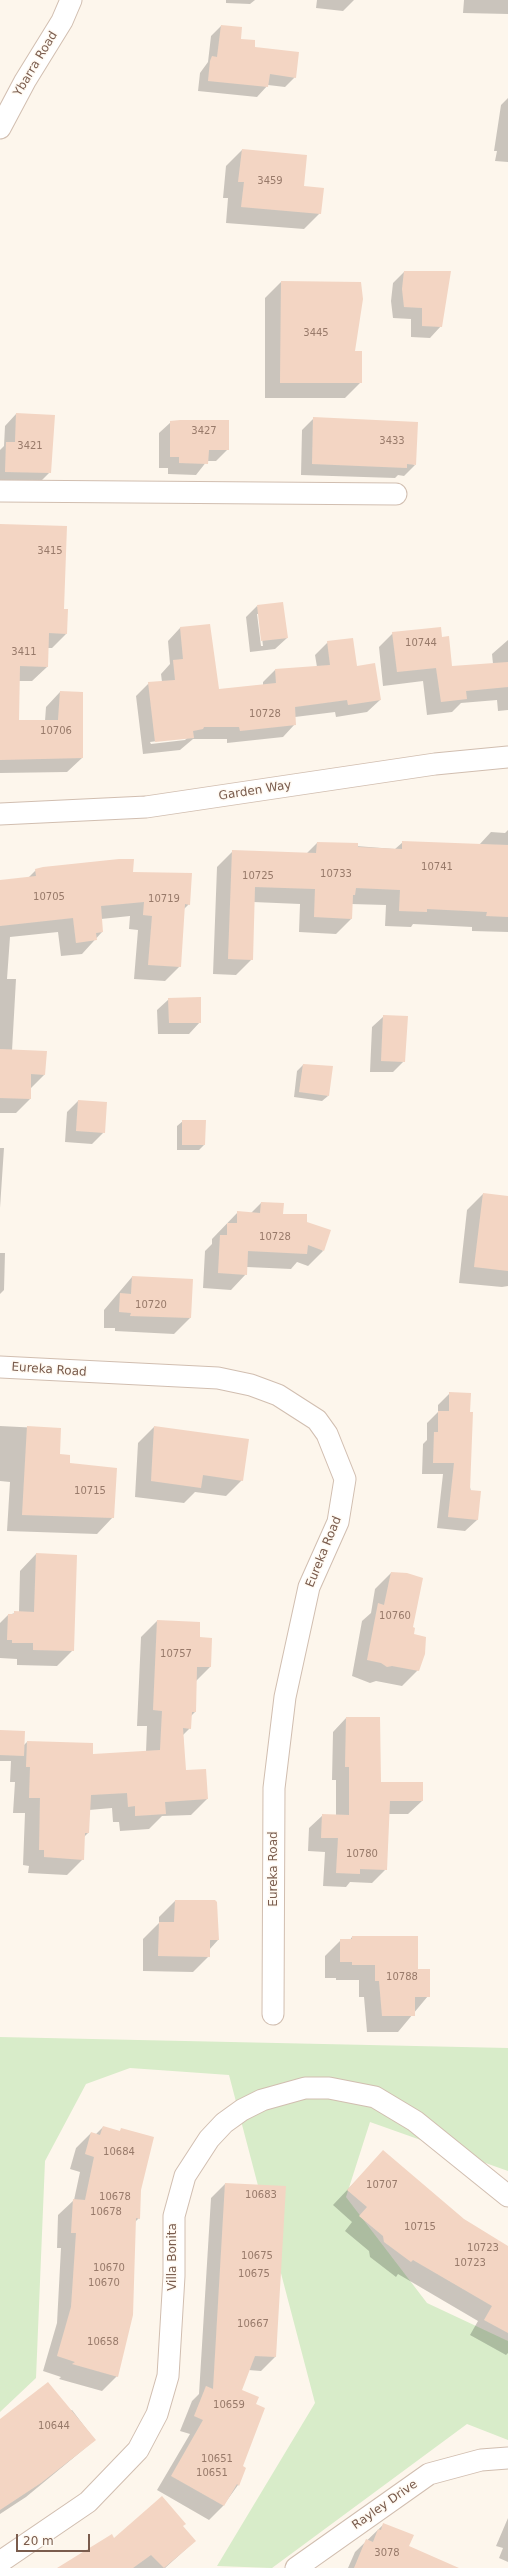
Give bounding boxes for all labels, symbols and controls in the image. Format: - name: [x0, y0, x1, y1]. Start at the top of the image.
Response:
- street label: Ybarra Road: [11, 29, 61, 99]
- house number: 3459: [257, 175, 283, 187]
- house number: 3445: [303, 327, 329, 339]
- house number: 3427: [191, 425, 217, 437]
- house number: 3433: [379, 435, 405, 447]
- house number: 3421: [17, 440, 43, 452]
- house number: 3415: [37, 545, 63, 557]
- house number: 10744: [405, 637, 437, 649]
- house number: 3411: [11, 646, 37, 658]
- house number: 10728: [249, 708, 281, 720]
- house number: 10706: [40, 725, 72, 737]
- street label: Garden Way: [218, 778, 292, 804]
- house number: 10741: [421, 861, 453, 873]
- house number: 10733: [320, 868, 352, 880]
- house number: 10725: [242, 870, 274, 882]
- house number: 10705: [33, 891, 65, 903]
- house number: 10719: [148, 893, 180, 905]
- house number: 10728: [259, 1231, 291, 1243]
- house number: 10720: [135, 1299, 167, 1311]
- street label: Eureka Road: [11, 1360, 87, 1380]
- house number: 10715: [74, 1485, 106, 1497]
- street label: Eureka Road: [303, 1514, 345, 1590]
- house number: 10760: [379, 1610, 411, 1622]
- house number: 10757: [160, 1648, 192, 1660]
- street label: Eureka Road: [267, 1831, 281, 1907]
- house number: 10780: [346, 1848, 378, 1860]
- house number: 10788: [386, 1971, 418, 1983]
- house number: 10684: [103, 2146, 135, 2158]
- house number: 10707: [366, 2179, 398, 2191]
- house number: 10683: [245, 2189, 277, 2201]
- house number: 10678: [99, 2191, 131, 2203]
- house number: 10678: [90, 2206, 122, 2218]
- house number: 10715: [404, 2221, 436, 2233]
- street label: Villa Bonita: [166, 2223, 180, 2291]
- house number: 10723: [467, 2242, 499, 2254]
- house number: 10675: [241, 2250, 273, 2262]
- house number: 10723: [454, 2257, 486, 2269]
- house number: 10670: [93, 2262, 125, 2274]
- house number: 10675: [238, 2268, 270, 2280]
- house number: 10670: [88, 2277, 120, 2289]
- house number: 10667: [237, 2318, 269, 2330]
- house number: 10658: [87, 2336, 119, 2348]
- house number: 10659: [213, 2399, 245, 2411]
- house number: 10644: [38, 2420, 70, 2432]
- house number: 10651: [201, 2453, 233, 2465]
- house number: 10651: [196, 2467, 228, 2479]
- street label: Rayley Drive: [350, 2477, 420, 2533]
- scale bar: [18, 2526, 92, 2552]
- text: 20 m: [23, 2534, 54, 2548]
- house number: 3078: [374, 2547, 400, 2559]

